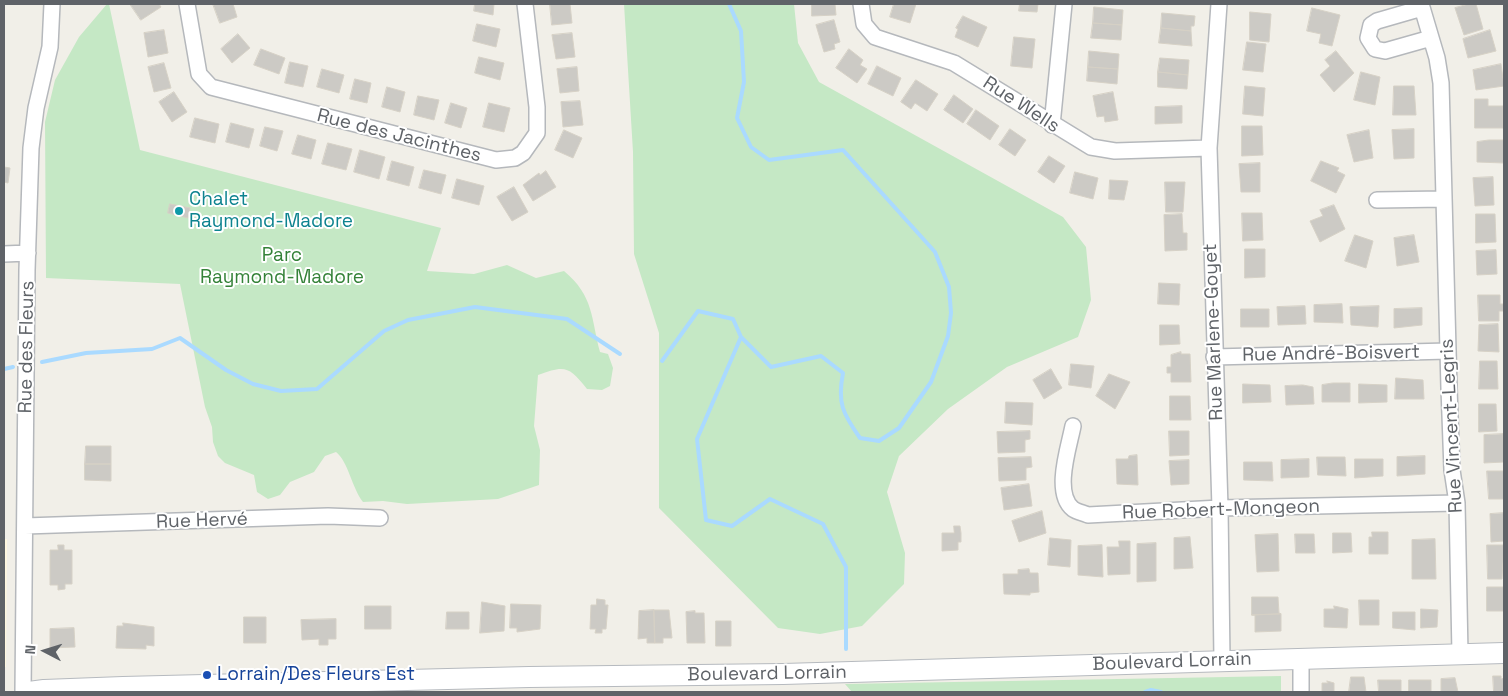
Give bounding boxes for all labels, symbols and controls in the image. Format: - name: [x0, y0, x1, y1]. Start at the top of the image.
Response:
- street label: Rue Wells: [978, 72, 1064, 138]
- street label: Rue des Jacinthes: [314, 105, 484, 167]
- place label: Chalet Raymond-Madore: [189, 189, 353, 233]
- marker: Chalet Raymond-Madore: [173, 205, 185, 217]
- street label: Rue Marlene-Goyet: [1200, 243, 1228, 421]
- park label: Parc Raymond-Madore: [200, 245, 364, 289]
- street label: Rue des Fleurs: [14, 280, 40, 414]
- street label: Rue Vincent-Legris: [1436, 338, 1468, 514]
- street label: Rue André-Boisvert: [1242, 341, 1420, 367]
- street label: Rue Robert-Mongeon: [1122, 495, 1320, 525]
- street label: Rue Hervé: [156, 508, 248, 534]
- north arrow: [20, 626, 70, 676]
- text: N: [21, 644, 39, 655]
- street label: Boulevard Lorrain: [1092, 648, 1252, 676]
- street label: Boulevard Lorrain: [687, 661, 847, 687]
- place label: Lorrain/Des Fleurs Est: [217, 664, 415, 686]
- marker: Lorrain/Des Fleurs Est: [201, 669, 213, 681]

